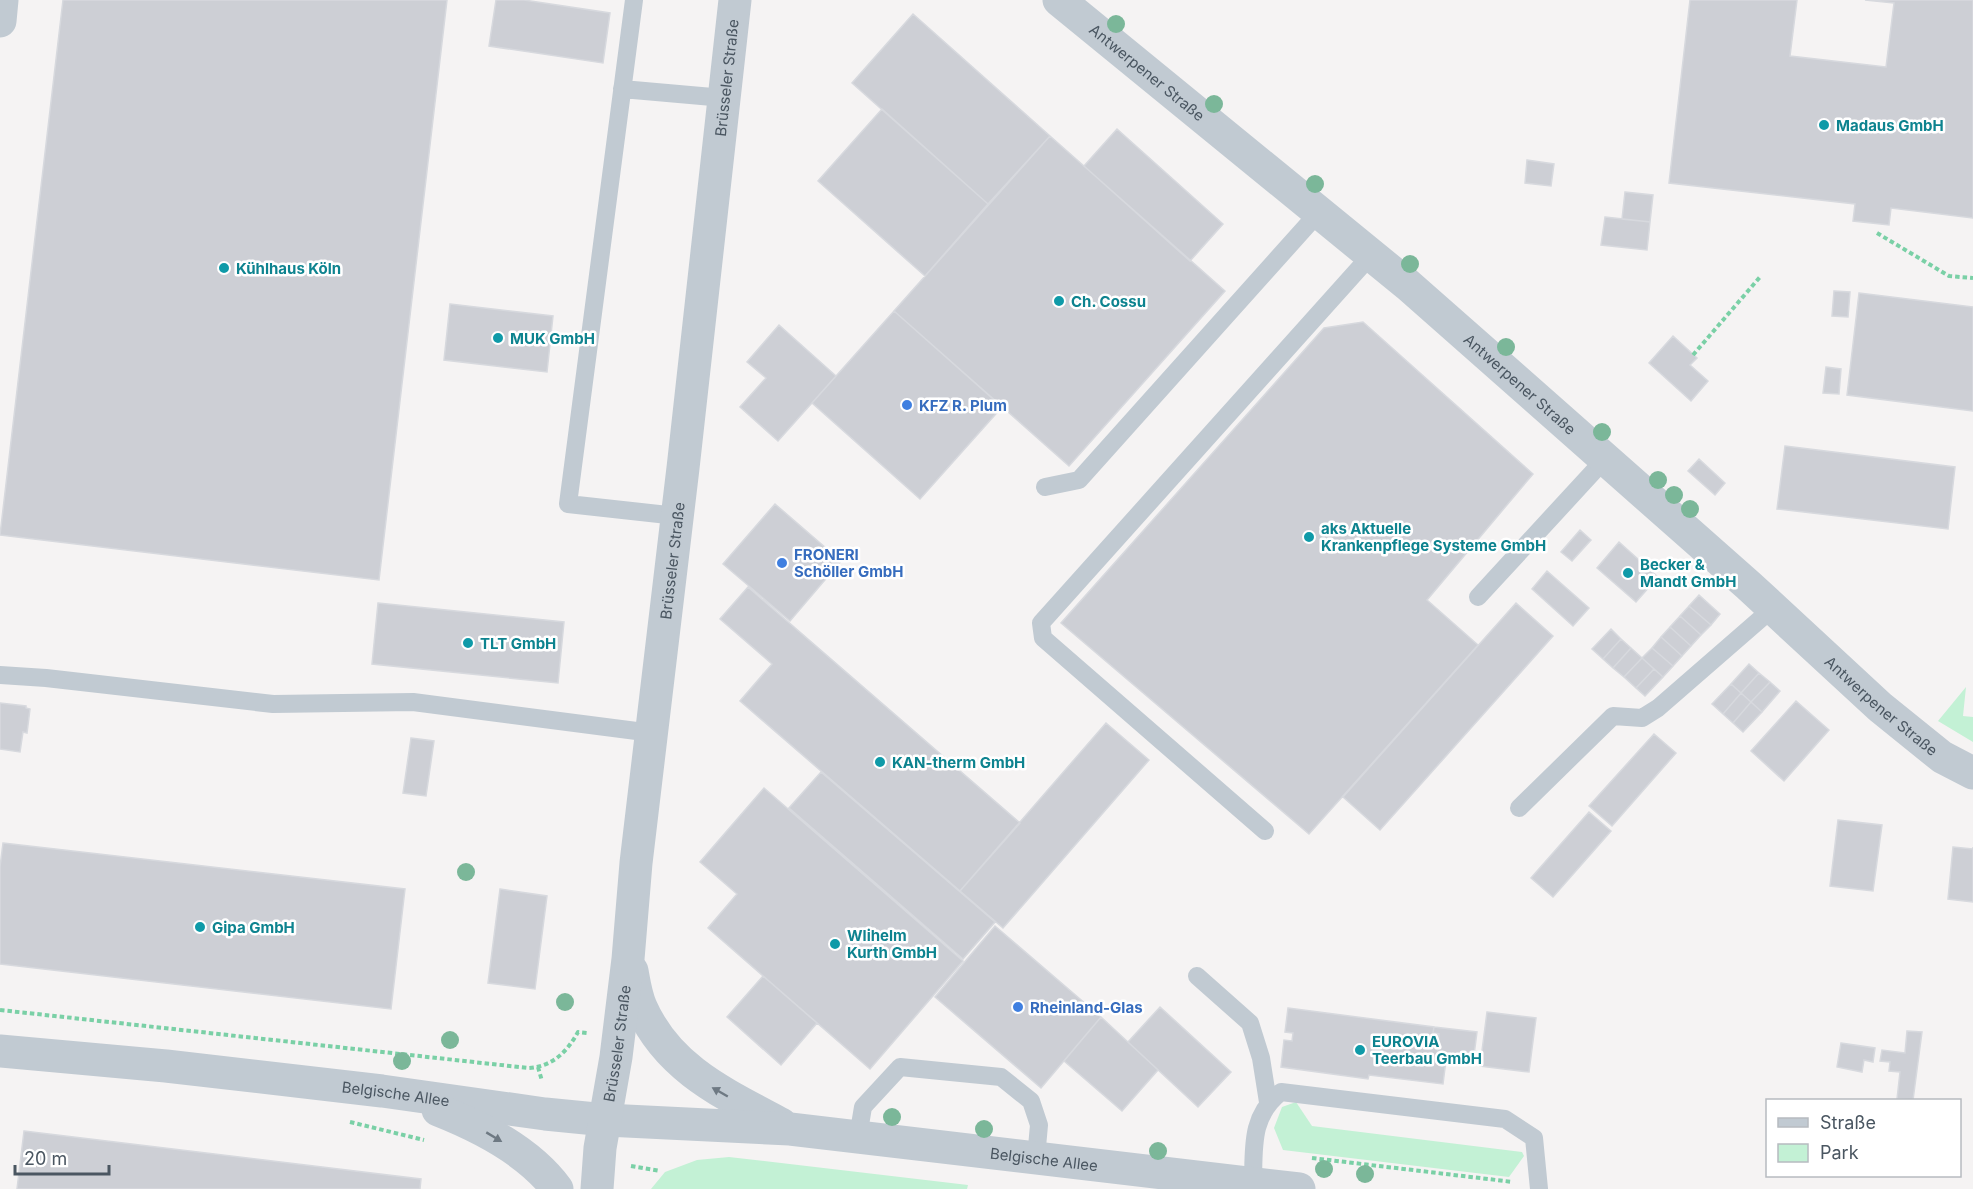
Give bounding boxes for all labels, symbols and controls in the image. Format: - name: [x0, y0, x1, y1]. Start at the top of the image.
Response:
- street label: Brüsseler Straße: [710, 18, 742, 137]
- street label: Antwerpener Straße: [1086, 19, 1209, 125]
- place label: Madaus GmbH: [1836, 116, 1944, 135]
- marker: Madaus GmbH: [1817, 118, 1831, 132]
- place label: Kühlhaus Köln: [236, 259, 341, 278]
- marker: Kühlhaus Köln: [217, 261, 231, 275]
- place label: Ch. Cossu: [1071, 292, 1146, 311]
- marker: Ch. Cossu: [1052, 294, 1066, 308]
- place label: MUK GmbH: [510, 329, 595, 348]
- street label: Antwerpener Straße: [1460, 329, 1580, 438]
- marker: MUK GmbH: [491, 331, 505, 345]
- place label: KFZ R. Plum: [919, 396, 1007, 415]
- marker: KFZ R. Plum: [900, 398, 914, 412]
- street label: Brüsseler Straße: [656, 501, 688, 620]
- place label: aks Aktuelle Krankenpflege Systeme GmbH: [1321, 519, 1546, 555]
- marker: aks Aktuelle Krankenpflege Systeme GmbH: [1302, 530, 1316, 544]
- place label: FRONERI Schöller GmbH: [794, 545, 904, 581]
- place label: Becker & Mandt GmbH: [1640, 555, 1736, 591]
- marker: FRONERI Schöller GmbH: [775, 556, 789, 570]
- marker: Becker & Mandt GmbH: [1621, 566, 1635, 580]
- place label: TLT GmbH: [480, 634, 556, 653]
- marker: TLT GmbH: [461, 636, 475, 650]
- street label: Antwerpener Straße: [1821, 652, 1942, 759]
- place label: KAN-therm GmbH: [892, 753, 1025, 772]
- marker: KAN-therm GmbH: [873, 755, 887, 769]
- place label: Gipa GmbH: [212, 918, 295, 937]
- marker: Gipa GmbH: [193, 920, 207, 934]
- place label: Wlihelm Kurth GmbH: [847, 926, 937, 962]
- marker: Wlihelm Kurth GmbH: [828, 937, 842, 951]
- street label: Brüsseler Straße: [599, 984, 634, 1103]
- place label: Rheinland-Glas: [1030, 998, 1143, 1017]
- marker: Rheinland-Glas: [1011, 1000, 1025, 1014]
- place label: EUROVIA Teerbau GmbH: [1372, 1032, 1482, 1068]
- marker: EUROVIA Teerbau GmbH: [1353, 1043, 1367, 1057]
- street label: Belgische Allee: [341, 1077, 451, 1110]
- one-way arrow: [712, 1086, 728, 1097]
- legend: [1766, 1099, 1961, 1177]
- text: Straße: [1820, 1112, 1876, 1133]
- one-way arrow: [486, 1132, 502, 1143]
- scale bar: [15, 1138, 110, 1176]
- text: Park: [1820, 1142, 1859, 1163]
- street label: Belgische Allee: [989, 1143, 1099, 1175]
- text: 20 m: [24, 1148, 67, 1169]

